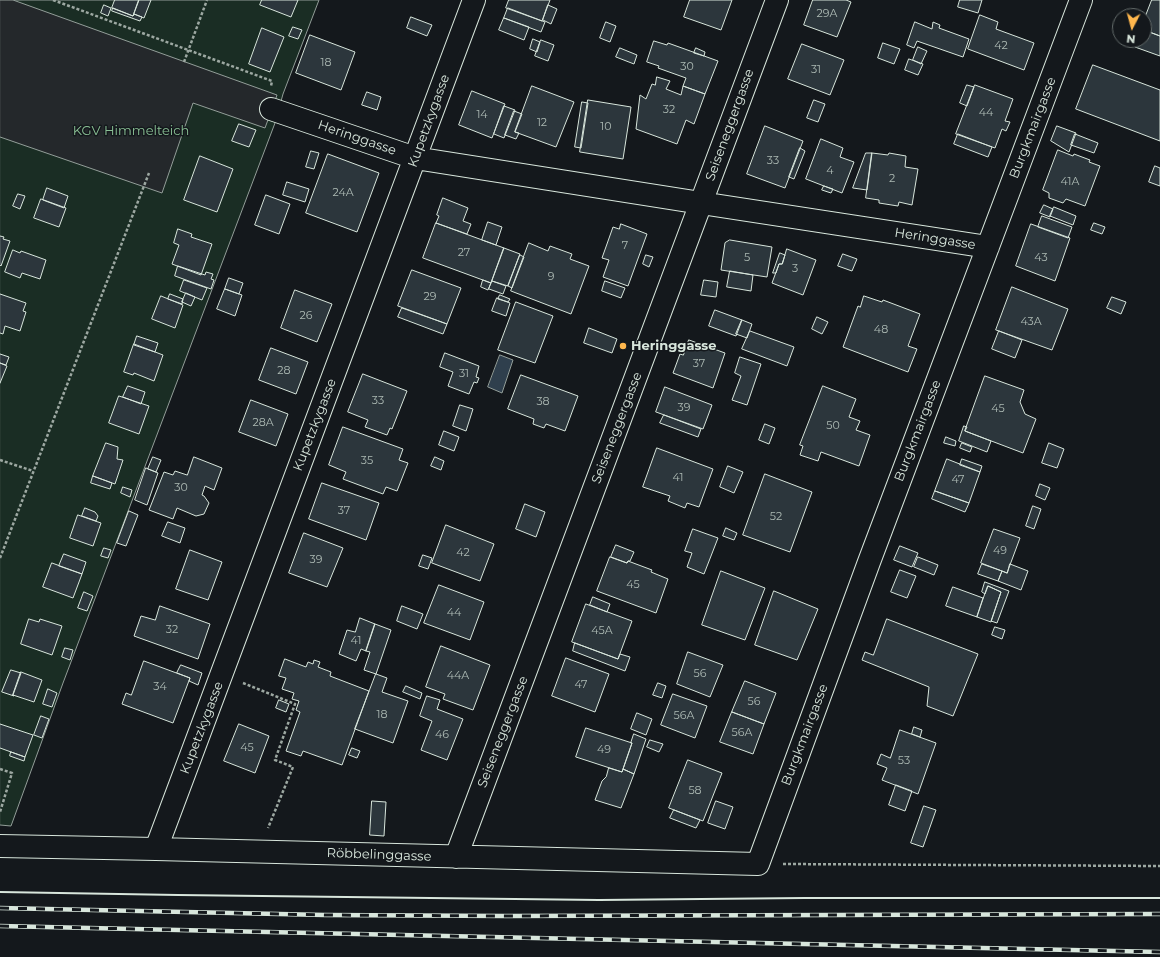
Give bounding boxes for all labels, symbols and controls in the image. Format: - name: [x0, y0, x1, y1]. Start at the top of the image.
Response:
- house number: 29A: [817, 7, 837, 21]
- north arrow: [1112, 8, 1152, 48]
- text: N: [1126, 32, 1136, 46]
- house number: 42: [994, 39, 1008, 53]
- house number: 18: [321, 56, 331, 70]
- house number: 30: [680, 60, 694, 74]
- house number: 31: [811, 63, 821, 77]
- street label: Seiseneggergasse: [702, 67, 758, 183]
- street label: Kupetzkygasse: [405, 72, 453, 170]
- street label: Burgkmairgasse: [1006, 75, 1060, 181]
- house number: 32: [663, 103, 675, 117]
- house number: 44: [979, 106, 993, 120]
- house number: 14: [476, 108, 488, 122]
- house number: 12: [537, 116, 547, 130]
- street label: Heringgasse: [316, 117, 398, 159]
- house number: 10: [600, 120, 612, 134]
- park label: KGV Himmelteich: [73, 123, 189, 139]
- house number: 33: [767, 154, 779, 168]
- house number: 4: [826, 164, 834, 178]
- house number: 2: [889, 172, 895, 186]
- house number: 41A: [1061, 175, 1079, 189]
- house number: 24A: [332, 186, 354, 200]
- street label: Heringgasse: [893, 225, 977, 253]
- house number: 7: [622, 239, 628, 253]
- house number: 27: [458, 246, 470, 260]
- house number: 5: [744, 251, 750, 265]
- house number: 43: [1034, 251, 1048, 265]
- house number: 3: [792, 262, 798, 276]
- house number: 9: [548, 270, 554, 284]
- house number: 29: [424, 290, 436, 304]
- house number: 26: [300, 309, 312, 323]
- house number: 43A: [1020, 315, 1042, 329]
- house number: 48: [874, 323, 888, 337]
- place label: Heringgasse: [631, 338, 716, 354]
- marker: Heringgasse: [618, 341, 628, 351]
- house number: 37: [693, 357, 705, 371]
- house number: 28: [277, 364, 291, 378]
- house number: 31: [459, 367, 469, 381]
- street label: Seiseneggergasse: [589, 370, 645, 486]
- street label: Kupetzkygasse: [290, 377, 340, 473]
- street label: Burgkmairgasse: [891, 378, 945, 484]
- house number: 33: [372, 394, 384, 408]
- house number: 38: [536, 395, 550, 409]
- house number: 39: [678, 401, 690, 415]
- house number: 45: [991, 402, 1005, 416]
- house number: 28A: [252, 416, 274, 430]
- house number: 50: [826, 419, 840, 433]
- house number: 35: [361, 454, 373, 468]
- house number: 41: [673, 471, 683, 485]
- house number: 47: [951, 473, 965, 487]
- house number: 30: [174, 481, 188, 495]
- house number: 37: [338, 504, 350, 518]
- house number: 52: [770, 510, 782, 524]
- house number: 49: [993, 544, 1007, 558]
- house number: 42: [456, 546, 470, 560]
- house number: 39: [310, 553, 322, 567]
- house number: 45: [626, 578, 640, 592]
- house number: 44: [447, 606, 461, 620]
- house number: 32: [166, 623, 178, 637]
- house number: 45A: [591, 624, 613, 638]
- house number: 41: [351, 634, 361, 648]
- house number: 56: [694, 667, 706, 681]
- house number: 44A: [447, 669, 469, 683]
- street label: Seiseneggergasse: [475, 674, 531, 790]
- house number: 47: [574, 678, 588, 692]
- house number: 34: [153, 680, 167, 694]
- street label: Kupetzkygasse: [177, 680, 227, 776]
- street label: Burgkmairgasse: [778, 682, 832, 788]
- house number: 56: [748, 695, 760, 709]
- house number: 18: [377, 708, 387, 722]
- house number: 56A: [674, 709, 694, 723]
- house number: 56A: [732, 726, 752, 740]
- house number: 46: [435, 728, 449, 742]
- house number: 45: [240, 741, 254, 755]
- house number: 49: [597, 743, 611, 757]
- house number: 53: [898, 754, 910, 768]
- house number: 58: [688, 784, 702, 798]
- street label: Röbbelinggasse: [326, 845, 432, 865]

